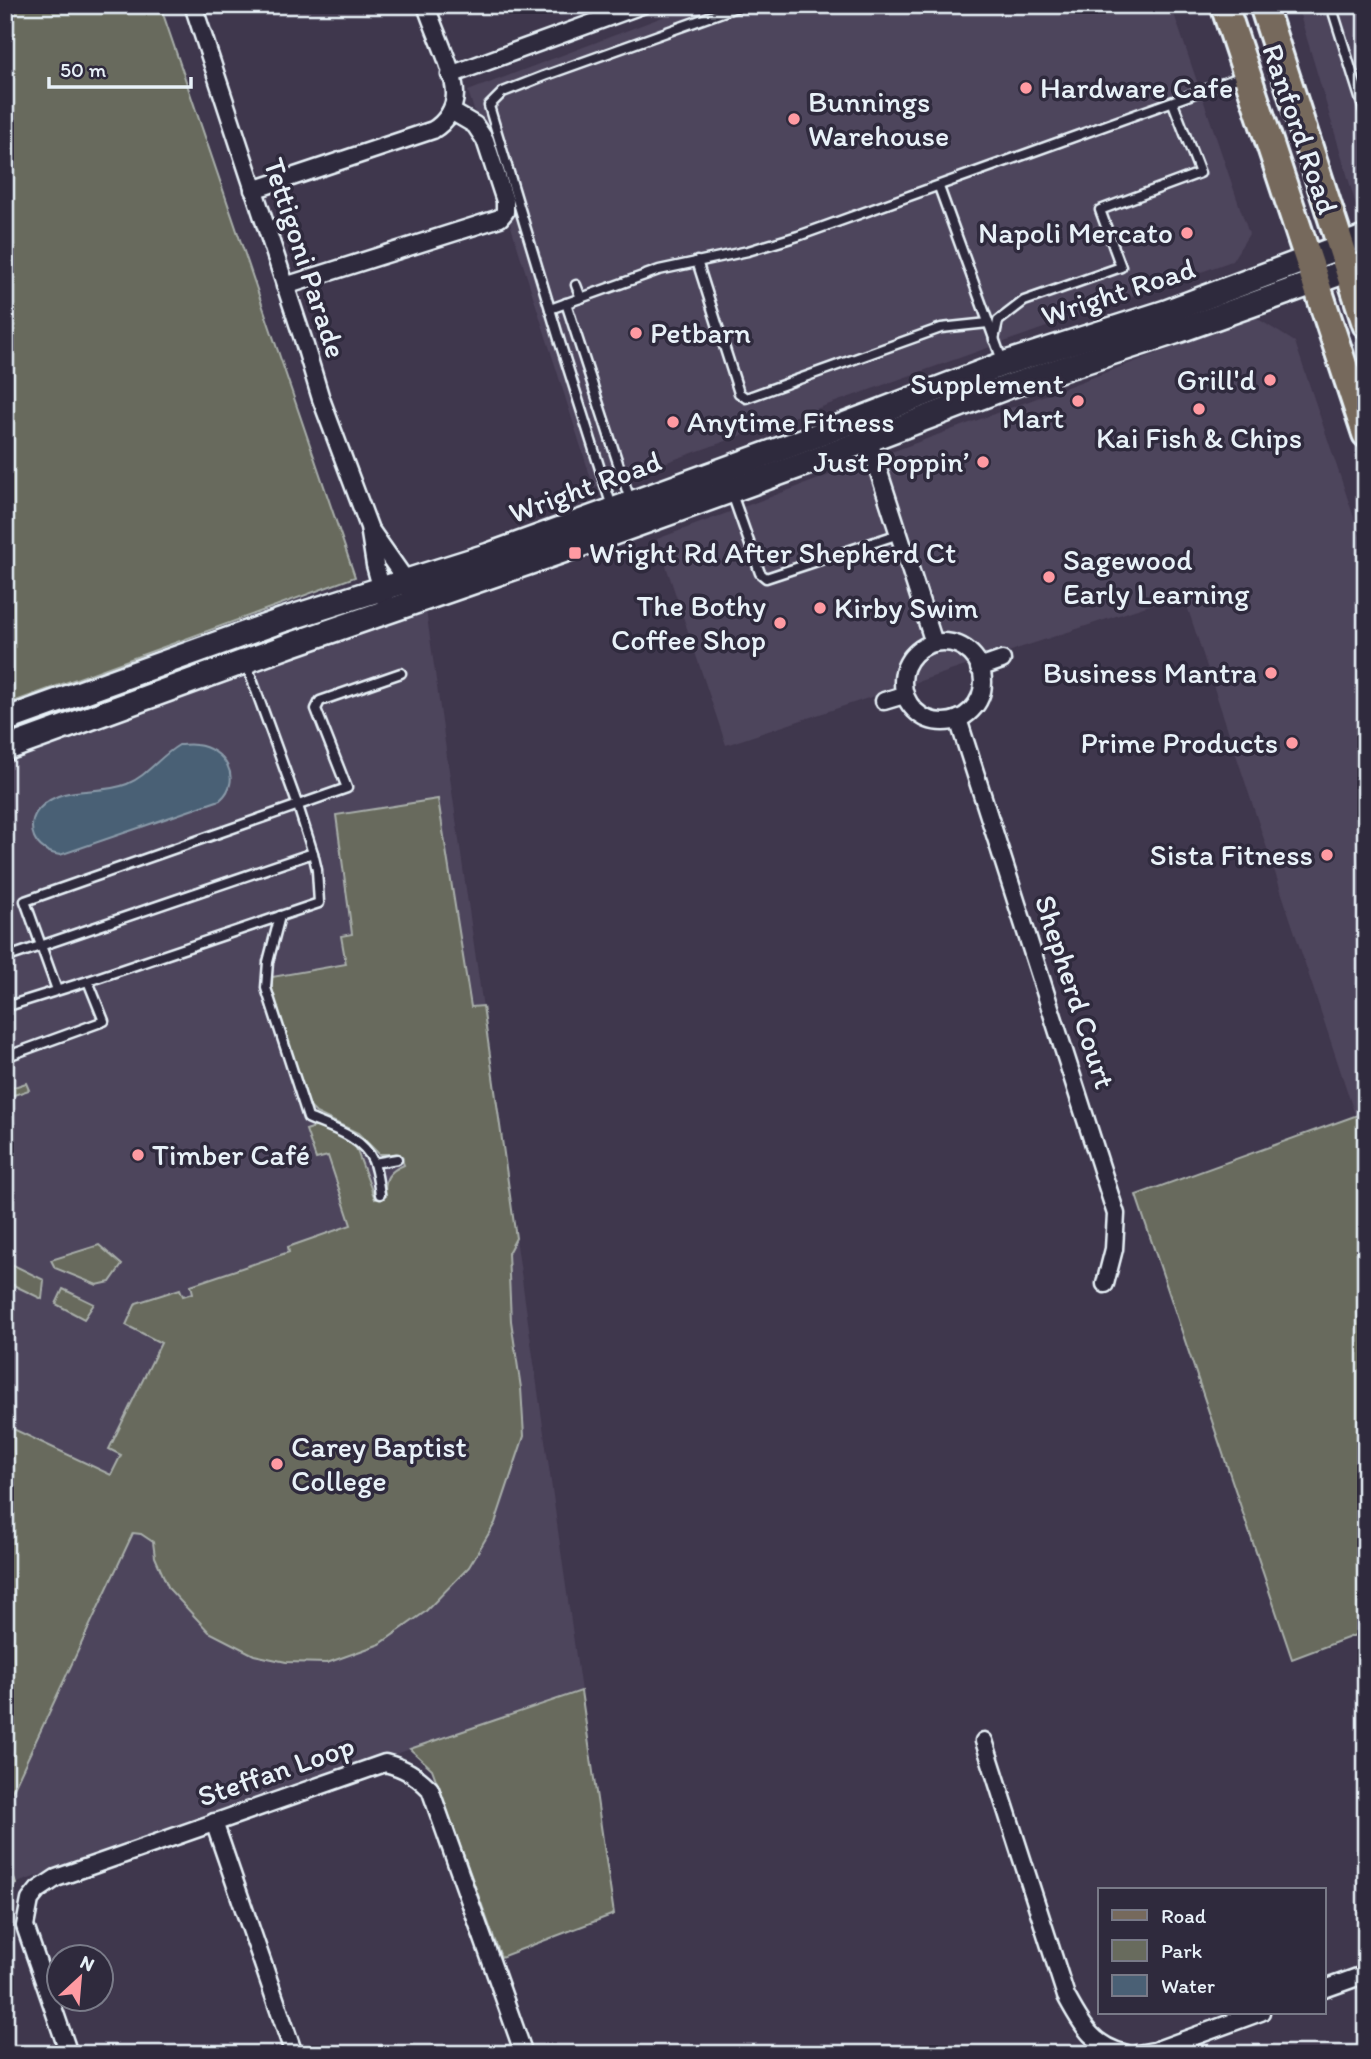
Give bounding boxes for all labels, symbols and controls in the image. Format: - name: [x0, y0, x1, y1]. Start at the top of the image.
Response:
- street label: Ranford Road: [1254, 39, 1347, 219]
- scale bar: [49, 46, 191, 90]
- text: 50 m: [60, 57, 107, 82]
- place label: Hardware Cafe: [1040, 69, 1233, 106]
- marker: Hardware Cafe: [1018, 80, 1034, 96]
- place label: Bunnings Warehouse: [808, 83, 949, 154]
- marker: Bunnings Warehouse: [786, 111, 802, 127]
- street label: Tettigoni Parade: [256, 153, 355, 363]
- place label: Napoli Mercato: [978, 214, 1173, 251]
- marker: Napoli Mercato: [1179, 225, 1195, 241]
- street label: Wright Road: [1036, 249, 1199, 334]
- place label: Petbarn: [650, 314, 751, 351]
- marker: Petbarn: [628, 325, 644, 341]
- place label: Grill'd: [1177, 361, 1256, 398]
- place label: Supplement Mart: [910, 365, 1064, 436]
- marker: Grill'd: [1262, 372, 1278, 388]
- marker: Supplement Mart: [1070, 393, 1086, 409]
- marker: Kai Fish & Chips: [1191, 401, 1207, 417]
- place label: Anytime Fitness: [687, 403, 895, 440]
- marker: Anytime Fitness: [665, 414, 681, 430]
- place label: Kai Fish & Chips: [1096, 419, 1302, 456]
- street label: Wright Road: [504, 442, 666, 531]
- place label: Just Poppin’: [813, 443, 969, 480]
- marker: Just Poppin’: [975, 454, 991, 470]
- place label: Wright Rd After Shepherd Ct: [589, 534, 956, 571]
- place label: Sagewood Early Learning: [1063, 541, 1250, 612]
- marker: Wright Rd After Shepherd Ct: [567, 545, 583, 561]
- marker: Sagewood Early Learning: [1041, 569, 1057, 585]
- place label: The Bothy Coffee Shop: [611, 587, 766, 658]
- place label: Kirby Swim: [834, 589, 978, 626]
- marker: Kirby Swim: [812, 600, 828, 616]
- marker: The Bothy Coffee Shop: [772, 615, 788, 631]
- place label: Business Mantra: [1043, 654, 1257, 691]
- marker: Business Mantra: [1263, 665, 1279, 681]
- place label: Prime Products: [1080, 724, 1278, 761]
- marker: Prime Products: [1284, 735, 1300, 751]
- place label: Sista Fitness: [1150, 836, 1313, 873]
- marker: Sista Fitness: [1319, 847, 1335, 863]
- street label: Shepherd Court: [1027, 890, 1124, 1093]
- place label: Timber Café: [152, 1136, 310, 1173]
- marker: Timber Café: [130, 1147, 146, 1163]
- place label: Carey Baptist College: [291, 1428, 467, 1499]
- marker: Carey Baptist College: [269, 1456, 285, 1472]
- street label: Steffan Loop: [193, 1726, 359, 1815]
- legend: [1098, 1888, 1326, 2014]
- text: Road: [1161, 1903, 1207, 1928]
- text: Park: [1161, 1938, 1203, 1963]
- north arrow: [46, 1944, 116, 2014]
- text: N: [76, 1950, 98, 1976]
- text: Water: [1161, 1973, 1215, 1998]

